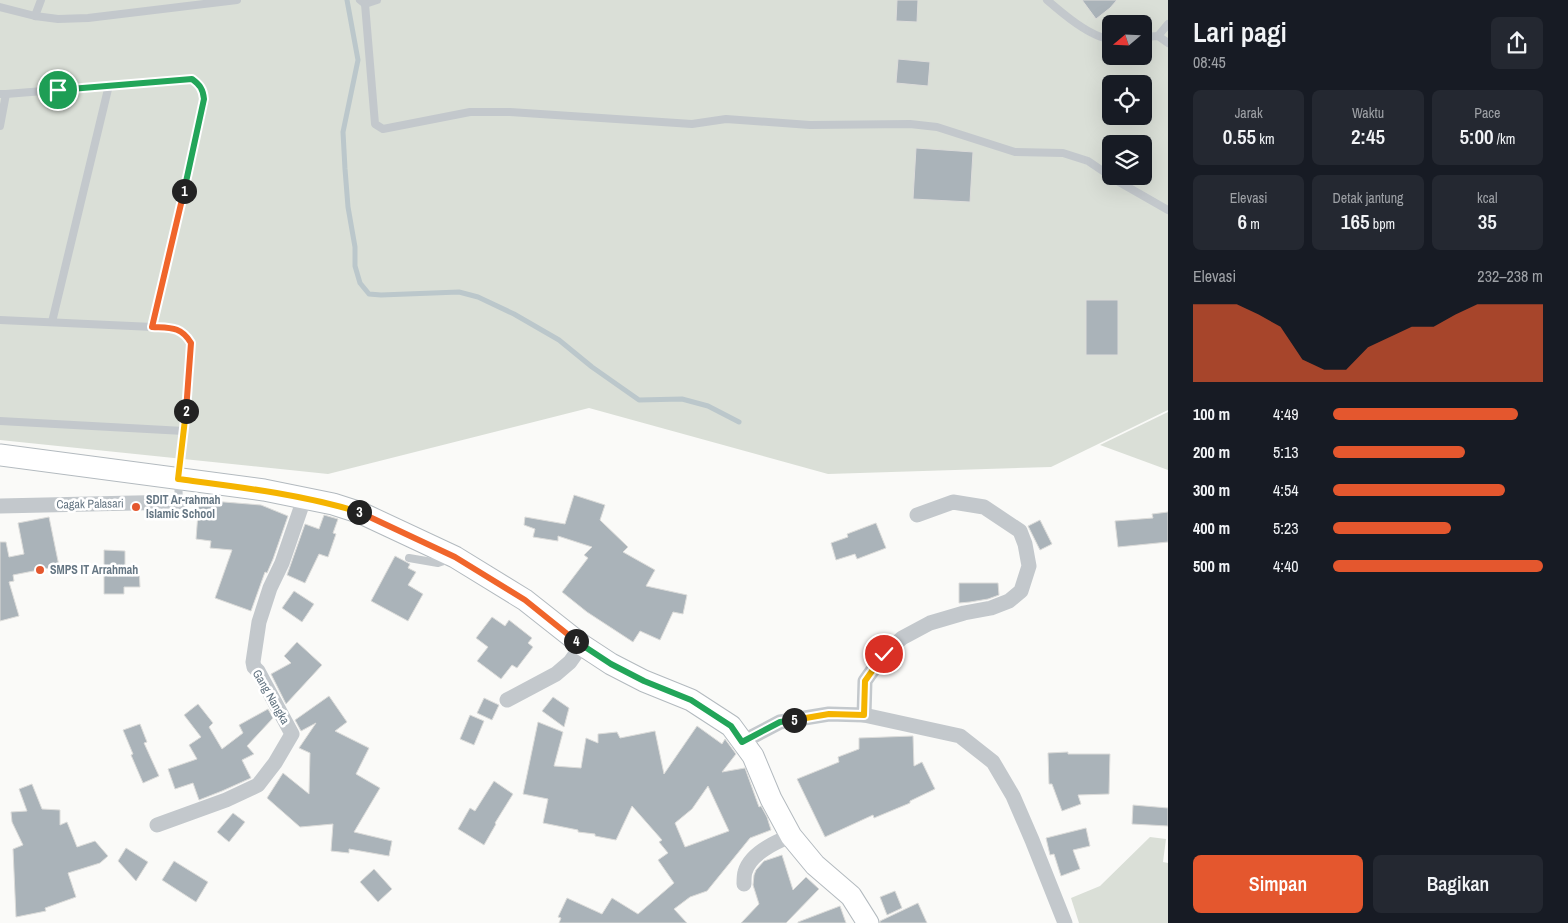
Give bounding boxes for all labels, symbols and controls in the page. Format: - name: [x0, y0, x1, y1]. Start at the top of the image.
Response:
- text: Lari pagi: [1193, 13, 1287, 51]
- north arrow: [1102, 15, 1152, 65]
- map controls: [1102, 15, 1152, 185]
- button: share: [1491, 17, 1543, 69]
- text: 08:45: [1193, 51, 1226, 73]
- pin: [37, 69, 79, 111]
- button: locate: [1102, 75, 1152, 125]
- icon: arrive: [44, 76, 72, 104]
- text: Jarak: [1235, 104, 1263, 122]
- text: Waktu: [1352, 104, 1384, 122]
- text: Pace: [1474, 104, 1500, 122]
- text: 0.55: [1223, 122, 1256, 151]
- text: 2:45: [1351, 122, 1385, 151]
- text: 5:00: [1459, 122, 1494, 151]
- text: km: [1256, 130, 1275, 148]
- text: /km: [1494, 130, 1515, 148]
- button: layers: [1102, 135, 1152, 185]
- pin: 1: [172, 178, 196, 204]
- text: 1: [181, 182, 188, 200]
- text: Elevasi: [1230, 189, 1267, 207]
- text: Detak jantung: [1333, 189, 1403, 207]
- text: kcal: [1477, 189, 1498, 207]
- text: 6: [1237, 207, 1247, 236]
- text: 165: [1341, 207, 1370, 236]
- text: 35: [1478, 207, 1497, 236]
- text: m: [1247, 215, 1260, 233]
- text: bpm: [1370, 215, 1395, 233]
- text: Elevasi: [1193, 265, 1236, 287]
- text: 232–238 m: [1477, 265, 1543, 287]
- pin: 2: [174, 398, 198, 424]
- text: 2: [183, 402, 190, 420]
- text: 100 m: [1193, 403, 1230, 425]
- text: 4:49: [1273, 403, 1299, 425]
- text: 200 m: [1193, 441, 1230, 463]
- text: 5:13: [1273, 441, 1299, 463]
- text: 300 m: [1193, 479, 1230, 501]
- text: 4:54: [1273, 479, 1299, 501]
- place label: SDIT Ar-rahmah Islamic School: [146, 492, 221, 522]
- street label: Cagak Palasari: [56, 495, 124, 513]
- pin: 3: [346, 500, 372, 524]
- marker: SDIT Ar-rahmah Islamic School: [130, 501, 142, 513]
- text: 3: [356, 503, 363, 521]
- text: 400 m: [1193, 517, 1230, 539]
- text: 5:23: [1273, 517, 1299, 539]
- text: 500 m: [1193, 555, 1230, 577]
- text: 4:40: [1273, 555, 1299, 577]
- place label: SMPS IT Arrahmah: [50, 562, 138, 578]
- marker: SMPS IT Arrahmah: [34, 564, 46, 576]
- pin: 4: [564, 628, 588, 654]
- text: 4: [573, 632, 580, 650]
- pin: [863, 633, 905, 675]
- icon: check: [870, 640, 898, 668]
- street label: Gang Nangka: [249, 667, 293, 728]
- pin: 5: [782, 708, 806, 732]
- text: 5: [791, 711, 798, 729]
- button: Simpan: [1193, 855, 1363, 913]
- button: Bagikan: [1373, 855, 1543, 913]

